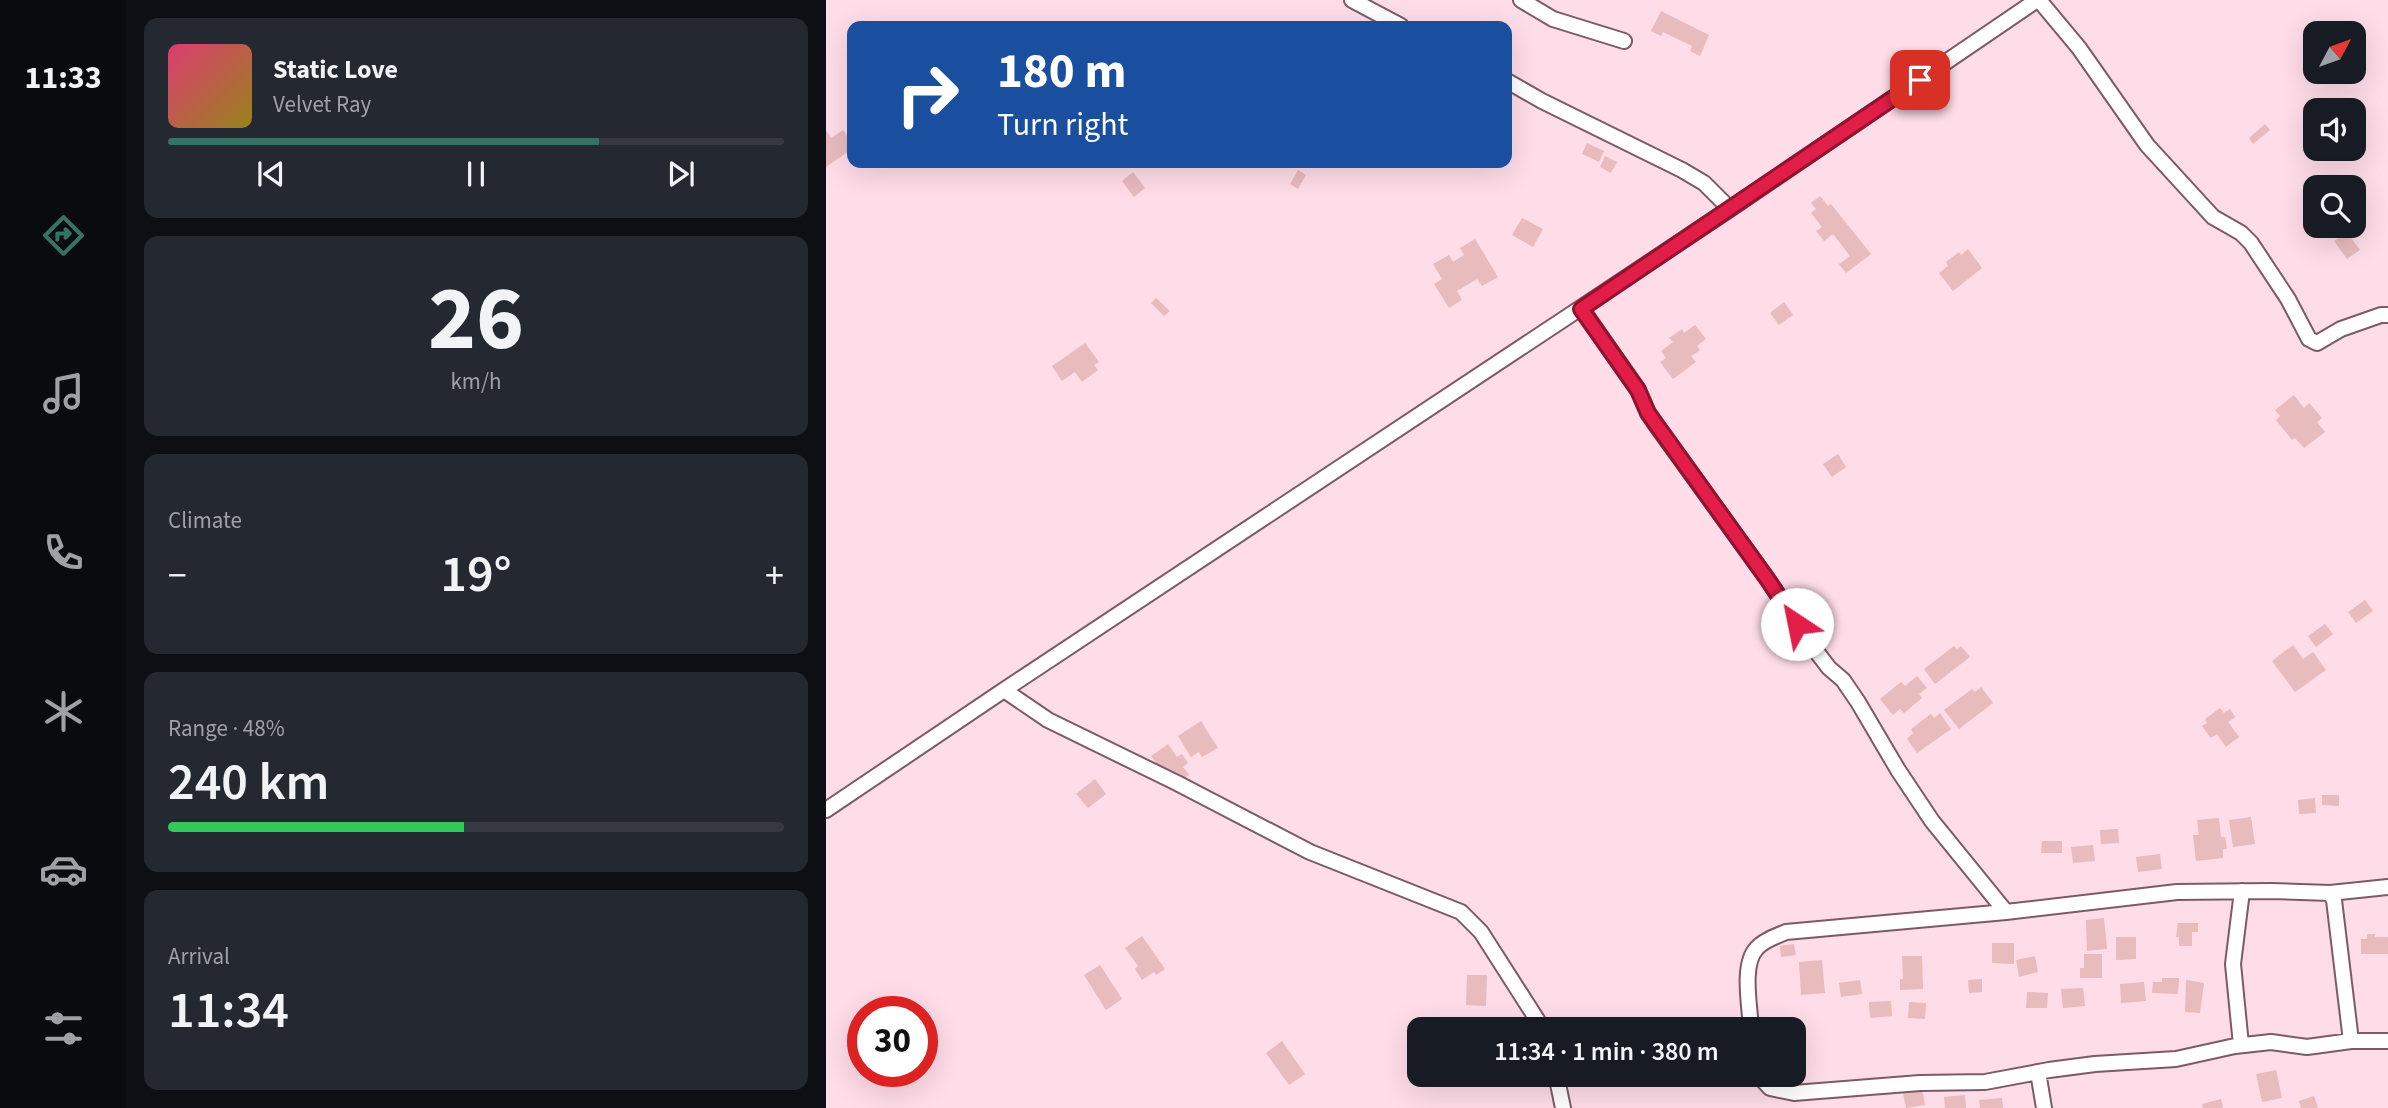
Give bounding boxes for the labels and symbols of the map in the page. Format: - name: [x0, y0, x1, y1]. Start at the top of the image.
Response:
- north arrow: [2303, 21, 2366, 84]
- pin: [1890, 50, 1950, 110]
- position arrow: [1760, 587, 1834, 661]
- speed limit sign: 30: [847, 996, 938, 1087]

